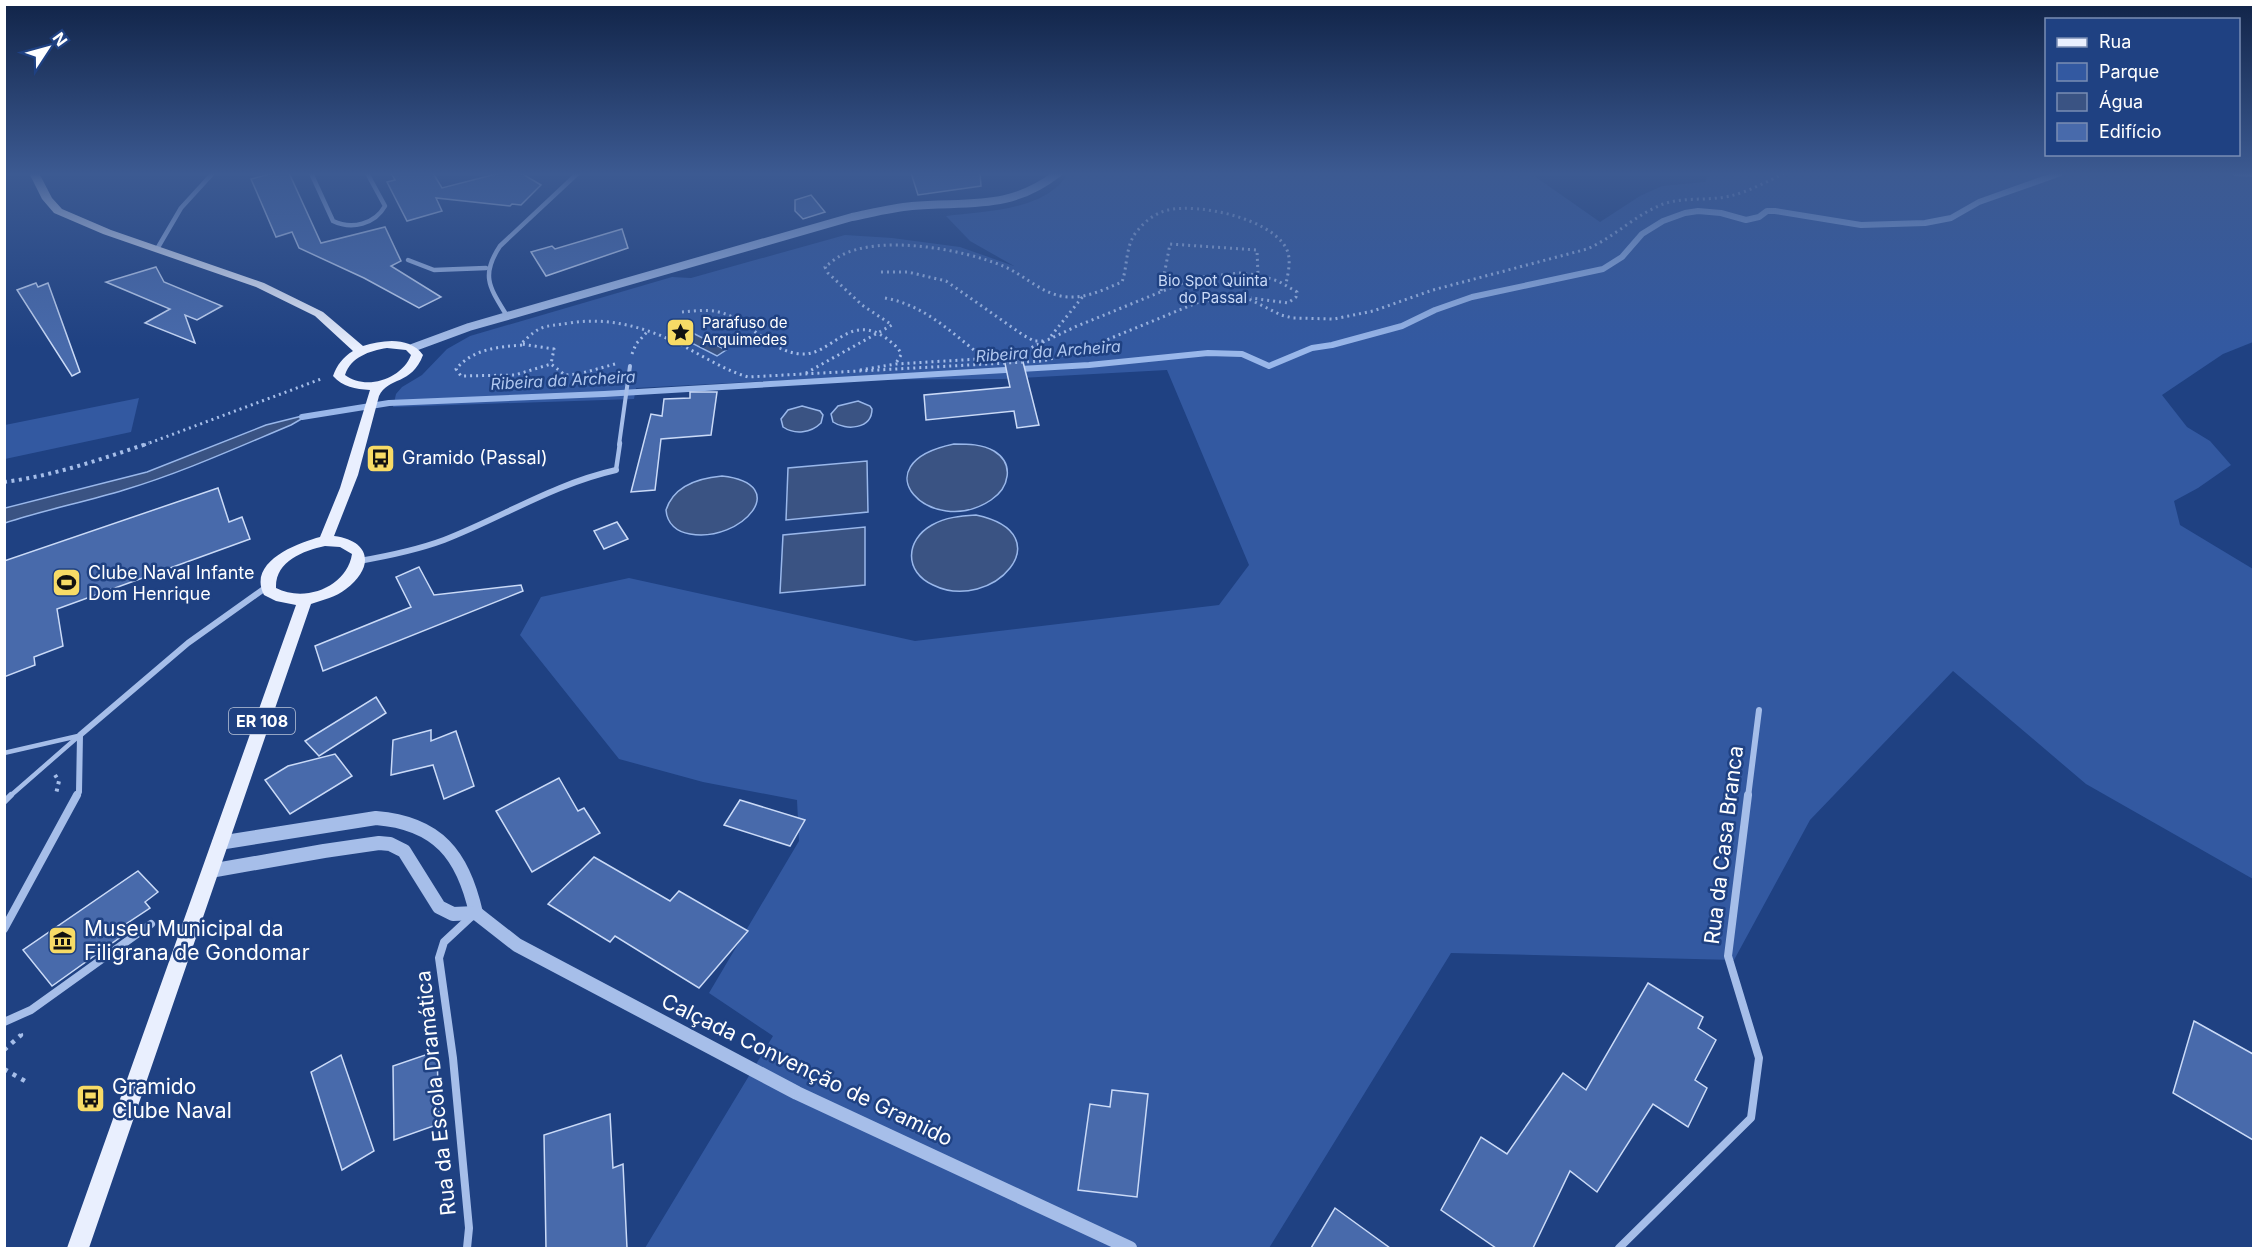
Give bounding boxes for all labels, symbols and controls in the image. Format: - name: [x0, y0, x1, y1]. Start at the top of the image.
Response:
- north arrow: [18, 18, 78, 78]
- legend: [2045, 18, 2240, 156]
- text: N: [48, 28, 72, 50]
- text: Rua: [2099, 31, 2131, 52]
- text: Parque: [2099, 61, 2159, 82]
- text: Água: [2099, 90, 2143, 112]
- text: Edifício: [2099, 121, 2162, 142]
- park label: Bio Spot Quinta do Passal: [1158, 271, 1268, 307]
- place label: Parafuso de Arquimedes: [702, 313, 788, 349]
- place icon: Parafuso de Arquimedes: [665, 316, 697, 348]
- water label: Ribeira da Archeira: [975, 336, 1121, 366]
- water label: Ribeira da Archeira: [490, 366, 636, 394]
- bus stop icon: Gramido (Passal): [365, 442, 397, 474]
- place label: Gramido (Passal): [402, 447, 548, 468]
- place label: Clube Naval Infante Dom Henrique: [88, 562, 255, 604]
- sports icon: Clube Naval Infante Dom Henrique: [51, 567, 83, 599]
- road number: ER 108: [229, 708, 295, 734]
- street label: Rua da Casa Branca: [1699, 744, 1748, 946]
- place label: Museu Municipal da Filigrana de Gondomar: [84, 916, 310, 965]
- museum icon: Museu Municipal da Filigrana de Gondomar: [47, 925, 79, 957]
- street label: Rua da Escola Dramática: [410, 969, 461, 1217]
- street label: Calçada Convenção de Gramido: [658, 988, 957, 1151]
- place label: Gramido Clube Naval: [112, 1074, 232, 1123]
- bus stop icon: Gramido Clube Naval: [75, 1083, 107, 1115]

